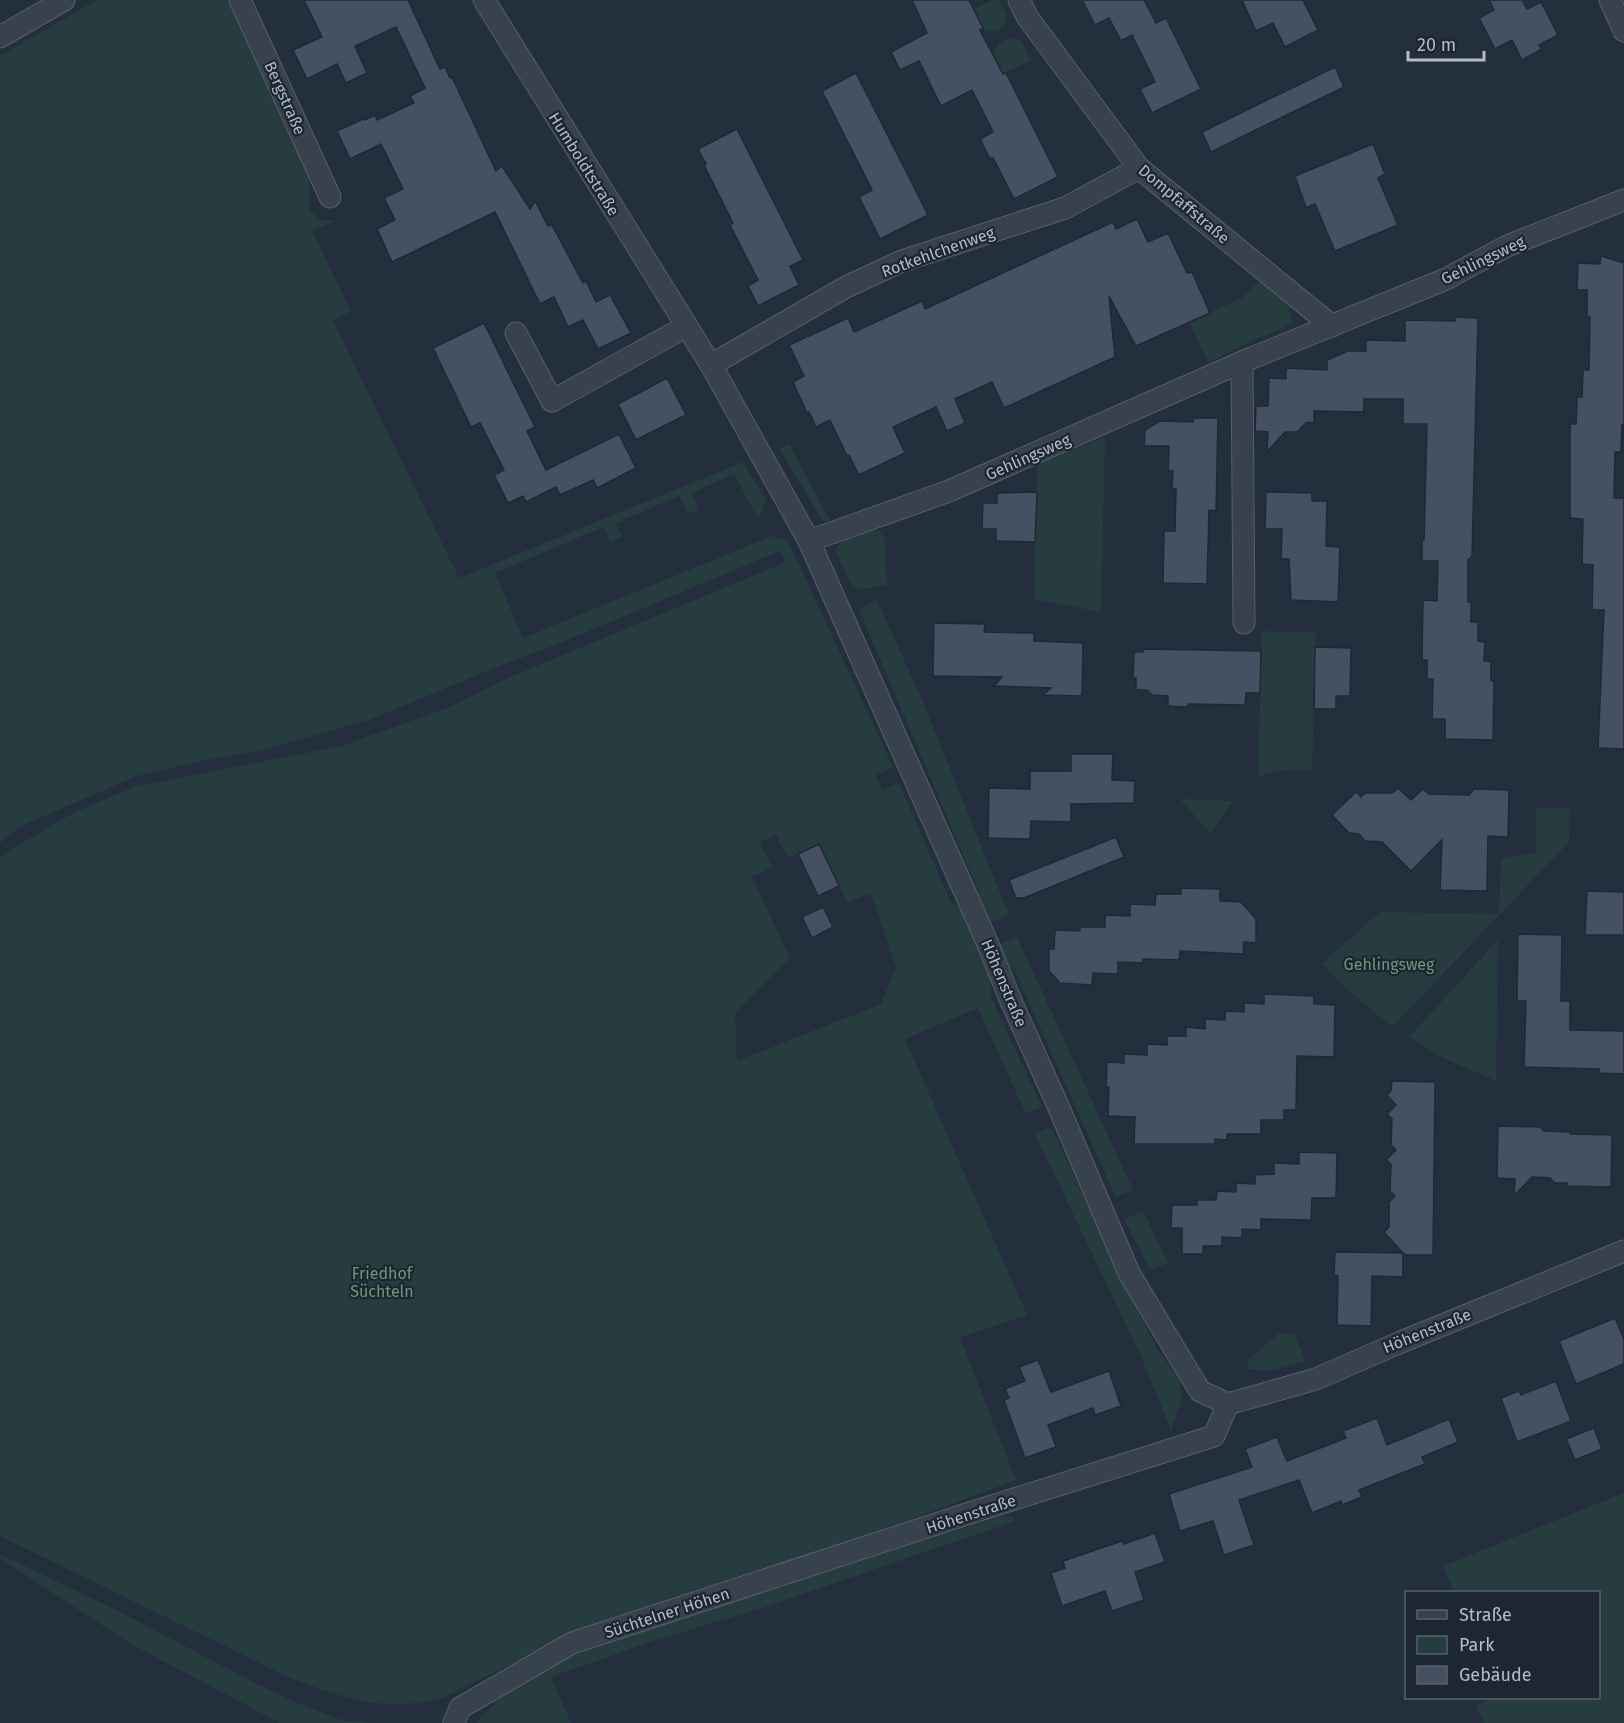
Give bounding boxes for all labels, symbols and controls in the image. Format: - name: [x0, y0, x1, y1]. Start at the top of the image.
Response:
- scale bar: [1408, 24, 1484, 62]
- text: 20 m: [1417, 34, 1456, 56]
- street label: Bergstraße: [260, 58, 310, 138]
- street label: Humboldtstraße: [545, 109, 623, 219]
- street label: Dompfaffstraße: [1135, 160, 1233, 248]
- street label: Rotkehlchenweg: [879, 223, 998, 281]
- street label: Gehlingsweg: [1438, 231, 1529, 288]
- street label: Gehlingsweg: [983, 430, 1074, 484]
- street label: Höhenstraße: [977, 936, 1031, 1030]
- park label: Gehlingsweg: [1344, 955, 1435, 974]
- park label: Friedhof Süchteln: [350, 1264, 414, 1301]
- street label: Höhenstraße: [1380, 1305, 1474, 1357]
- street label: Höhenstraße: [924, 1491, 1018, 1537]
- street label: Süchtelner Höhen: [602, 1584, 732, 1642]
- legend: [1405, 1591, 1600, 1699]
- text: Straße: [1459, 1604, 1512, 1626]
- text: Park: [1459, 1634, 1495, 1656]
- text: Gebäude: [1459, 1664, 1532, 1686]

